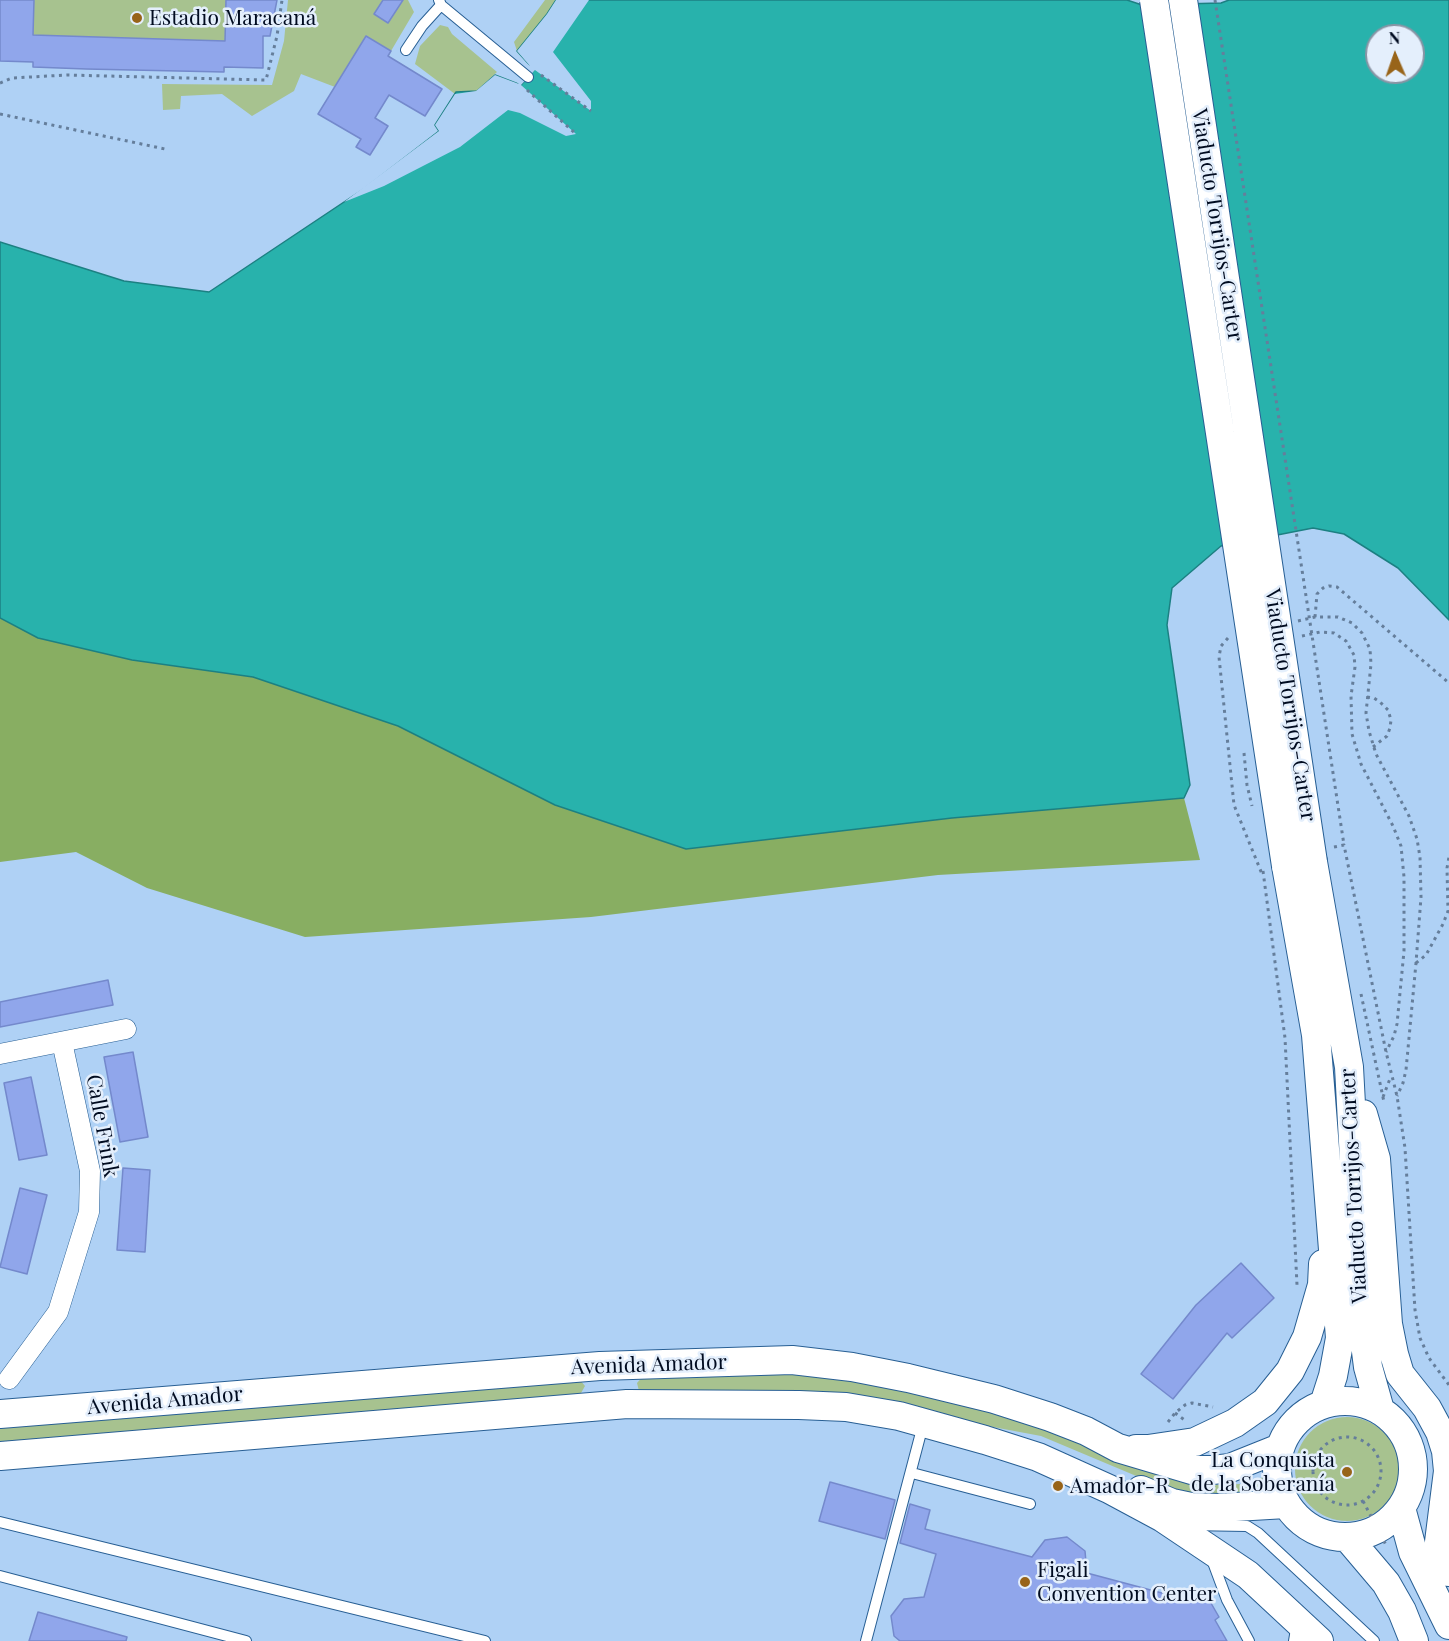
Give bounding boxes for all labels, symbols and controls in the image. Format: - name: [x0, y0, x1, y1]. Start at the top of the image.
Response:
- place label: Estadio Maracaná: [149, 5, 316, 31]
- marker: Estadio Maracaná: [130, 11, 144, 25]
- north arrow: [1365, 24, 1425, 84]
- text: N: [1388, 27, 1401, 48]
- street label: Viaducto Torrijos-Carter: [1186, 107, 1248, 343]
- street label: Viaducto Torrijos-Carter: [1259, 587, 1321, 823]
- street label: Viaducto Torrijos-Carter: [1335, 1068, 1373, 1304]
- street label: Calle Frink: [81, 1073, 123, 1179]
- street label: Avenida Amador: [571, 1350, 727, 1380]
- street label: Avenida Amador: [86, 1382, 244, 1420]
- place label: La Conquista de la Soberanía: [1191, 1447, 1335, 1497]
- marker: La Conquista de la Soberanía: [1340, 1465, 1354, 1479]
- place label: Amador-R: [1070, 1473, 1169, 1499]
- marker: Amador-R: [1051, 1479, 1065, 1493]
- place label: Figali Convention Center: [1037, 1557, 1216, 1607]
- marker: Figali Convention Center: [1018, 1575, 1032, 1589]

